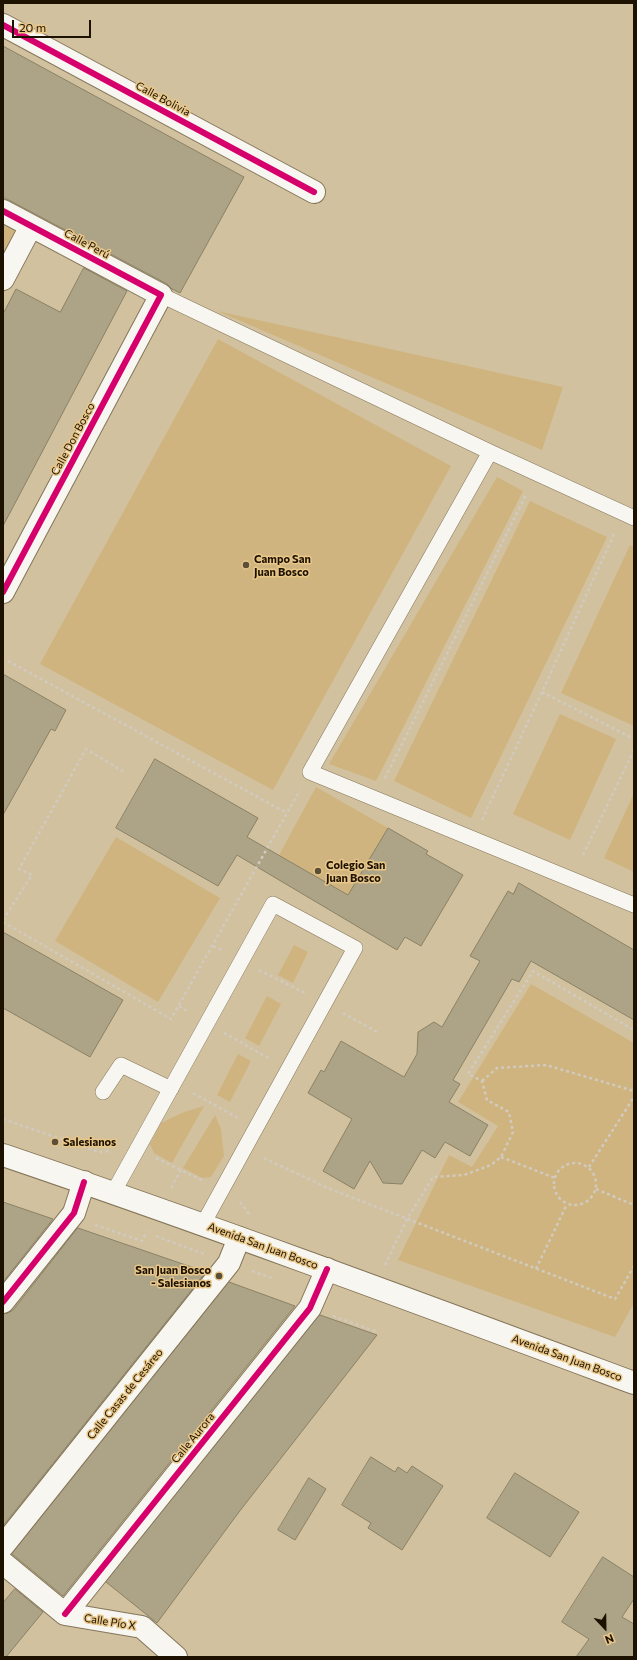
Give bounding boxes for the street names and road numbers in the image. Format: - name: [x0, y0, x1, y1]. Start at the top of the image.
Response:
- street label: Calle Bolivia: [133, 79, 193, 119]
- street label: Calle Perú: [62, 226, 112, 262]
- street label: Calle Don Bosco: [48, 400, 98, 478]
- street label: Avenida San Juan Bosco: [206, 1220, 320, 1272]
- street label: Avenida San Juan Bosco: [510, 1332, 624, 1384]
- street label: Calle Casas de Cesáreo: [84, 1346, 166, 1442]
- street label: Calle Aurora: [169, 1410, 217, 1466]
- street label: Calle Pío X: [83, 1611, 137, 1633]

